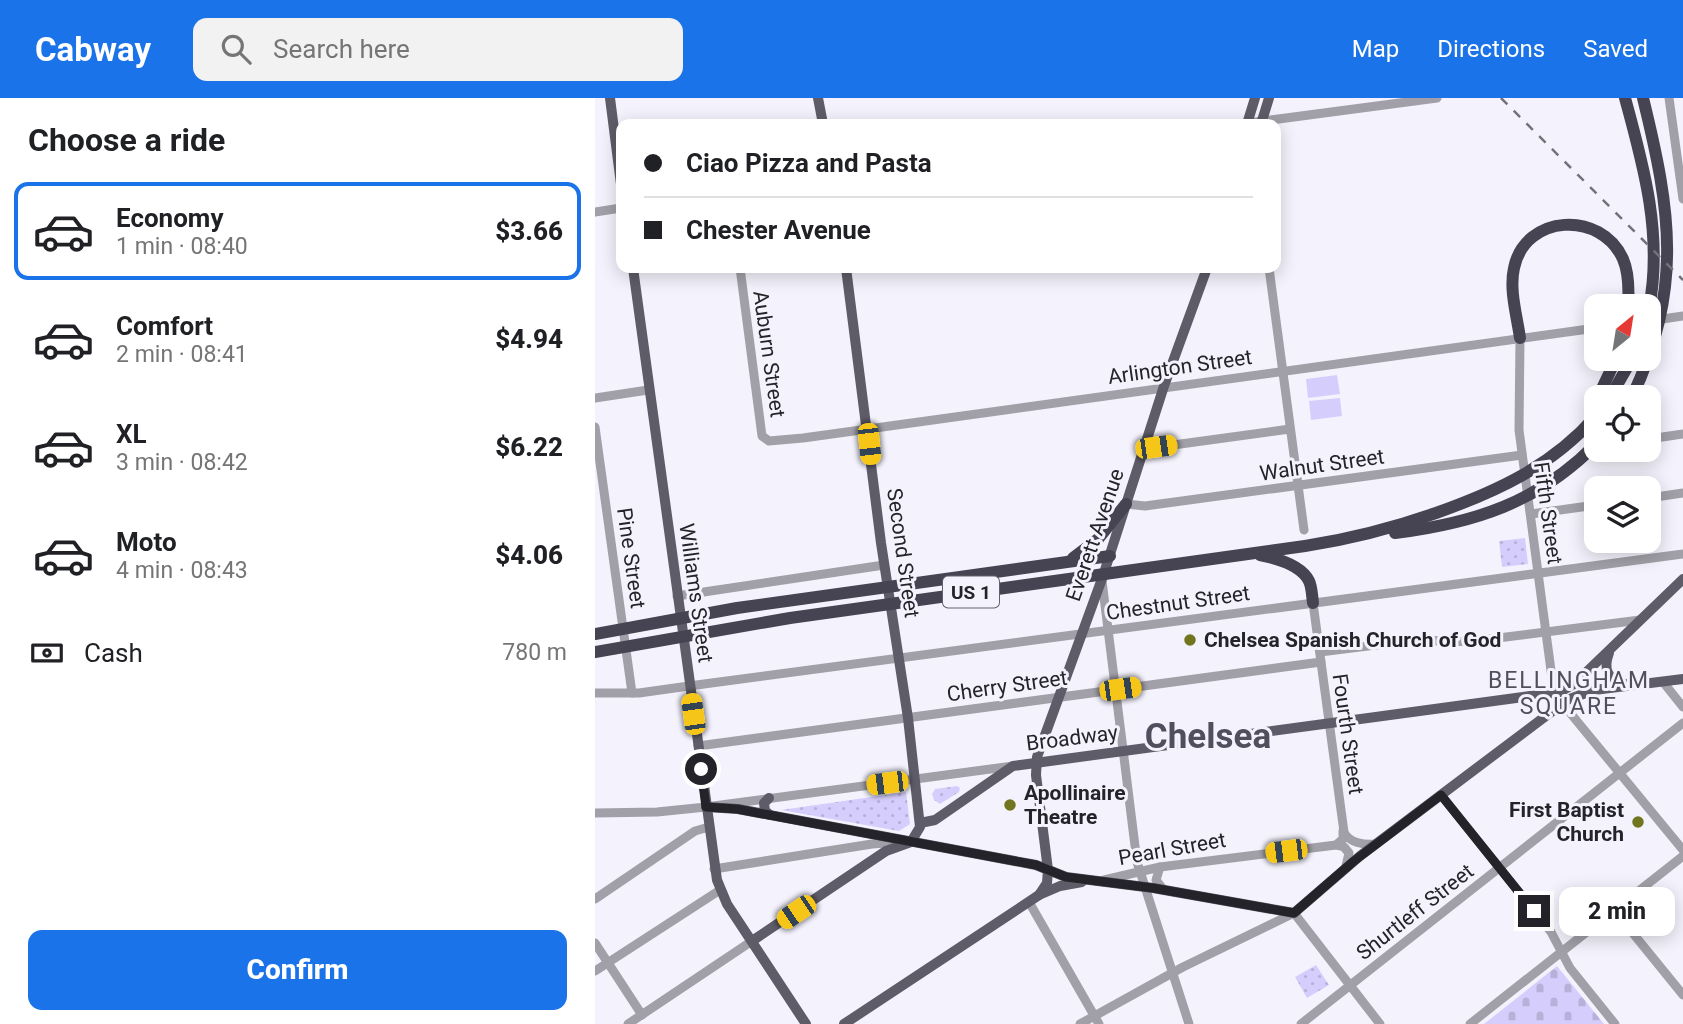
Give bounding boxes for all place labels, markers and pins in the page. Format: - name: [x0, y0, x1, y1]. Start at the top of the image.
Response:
- place label: Chelsea Spanish Church of God: [1204, 628, 1501, 652]
- marker: Chelsea Spanish Church of God: [1182, 632, 1198, 648]
- place label: Apollinaire Theatre: [1024, 781, 1126, 829]
- marker: Apollinaire Theatre: [1002, 797, 1018, 813]
- place label: First Baptist Church: [1509, 798, 1624, 846]
- marker: First Baptist Church: [1630, 814, 1646, 830]

